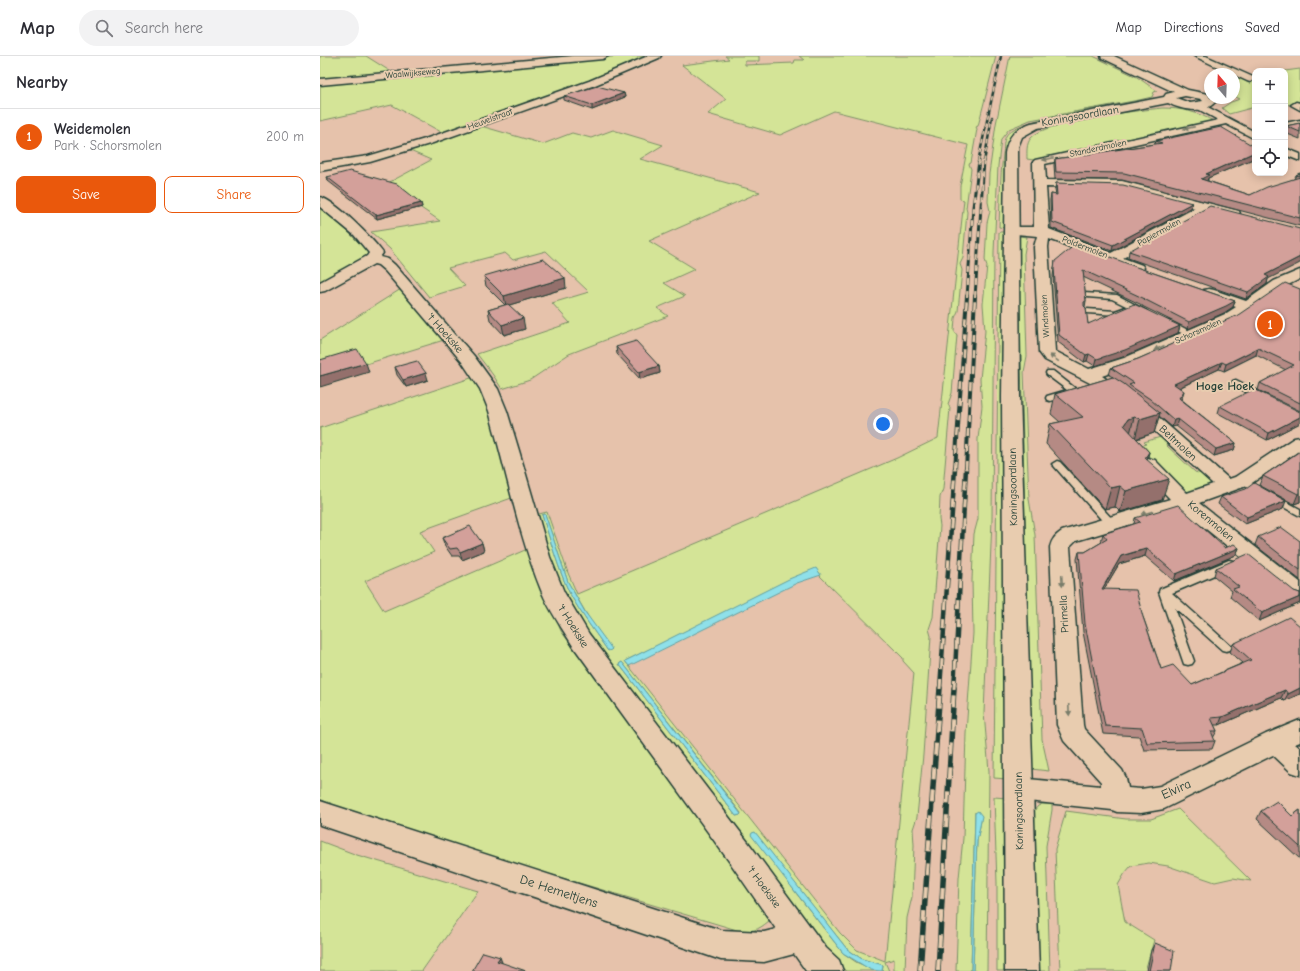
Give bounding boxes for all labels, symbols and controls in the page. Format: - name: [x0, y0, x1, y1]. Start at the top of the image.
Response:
- search box: [79, 10, 359, 46]
- text: Map: [20, 17, 55, 39]
- icon: search: [93, 17, 115, 39]
- text: Search here: [125, 19, 203, 37]
- text: Map: [1115, 19, 1142, 36]
- text: Directions: [1164, 19, 1223, 36]
- text: Saved: [1245, 19, 1280, 36]
- street label: Waalwijkseweg: [385, 66, 441, 80]
- north arrow: [1204, 68, 1240, 104]
- map controls: [1252, 68, 1288, 176]
- button: +: [1252, 68, 1288, 104]
- text: Nearby: [16, 73, 67, 92]
- street label: Koningsoordlaan: [1040, 103, 1120, 129]
- button: −: [1252, 104, 1288, 140]
- street label: Heuvelstraat: [466, 106, 514, 132]
- text: Weidemolen: [54, 120, 131, 138]
- one-way arrow: [1182, 126, 1195, 132]
- text: 1: [26, 129, 32, 144]
- text: 200 m: [266, 129, 304, 144]
- street label: Standerdmolen: [1069, 137, 1127, 159]
- text: Park · Schorsmolen: [54, 138, 162, 153]
- button: locate: [1252, 140, 1288, 176]
- one-way arrow: [1042, 156, 1054, 162]
- button: Save: [16, 176, 156, 213]
- button: Share: [164, 176, 304, 213]
- street label: Papiermolen: [1136, 216, 1182, 248]
- street label: Poldermolen: [1061, 234, 1109, 260]
- street label: Windmolen: [1039, 294, 1051, 338]
- pin: 1: [1257, 309, 1283, 339]
- street label: 't Hoekske: [424, 310, 466, 356]
- street label: Schorsmolen: [1173, 316, 1223, 346]
- one-way arrow: [1153, 345, 1164, 351]
- one-way arrow: [1049, 354, 1059, 362]
- district label: Hoge Hoek: [1196, 379, 1254, 393]
- your location: [873, 414, 893, 434]
- street label: Beltmolen: [1156, 422, 1200, 464]
- street label: Koningsoordlaan: [1006, 448, 1020, 526]
- street label: Korenmolen: [1185, 498, 1237, 544]
- one-way arrow: [1141, 510, 1153, 516]
- one-way arrow: [1058, 575, 1065, 587]
- street label: Primella: [1057, 595, 1071, 633]
- street label: 't Hoekske: [555, 602, 592, 651]
- one-way arrow: [1066, 704, 1073, 717]
- street label: Koningsoordlaan: [1012, 772, 1026, 850]
- street label: Elvira: [1159, 776, 1193, 802]
- street label: 't Hoekske: [744, 863, 784, 911]
- street label: De Hemeltjens: [518, 871, 600, 911]

